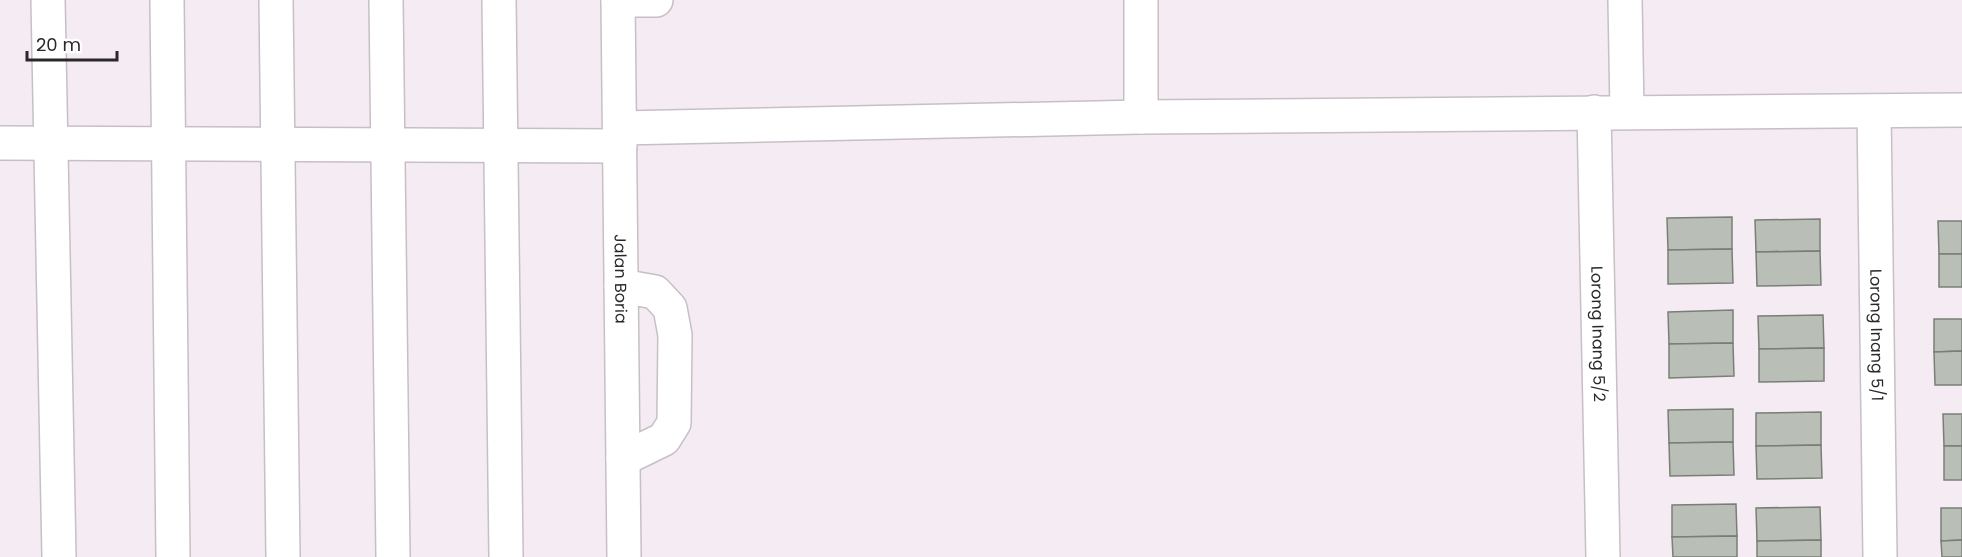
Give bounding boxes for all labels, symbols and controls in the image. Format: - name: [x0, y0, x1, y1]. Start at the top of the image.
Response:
- scale bar: [27, 24, 117, 62]
- text: 20 m: [36, 32, 81, 57]
- street label: Jalan Boria: [609, 234, 633, 324]
- street label: Lorong Inang 5/2: [1586, 266, 1611, 402]
- street label: Lorong Inang 5/1: [1865, 269, 1889, 401]

